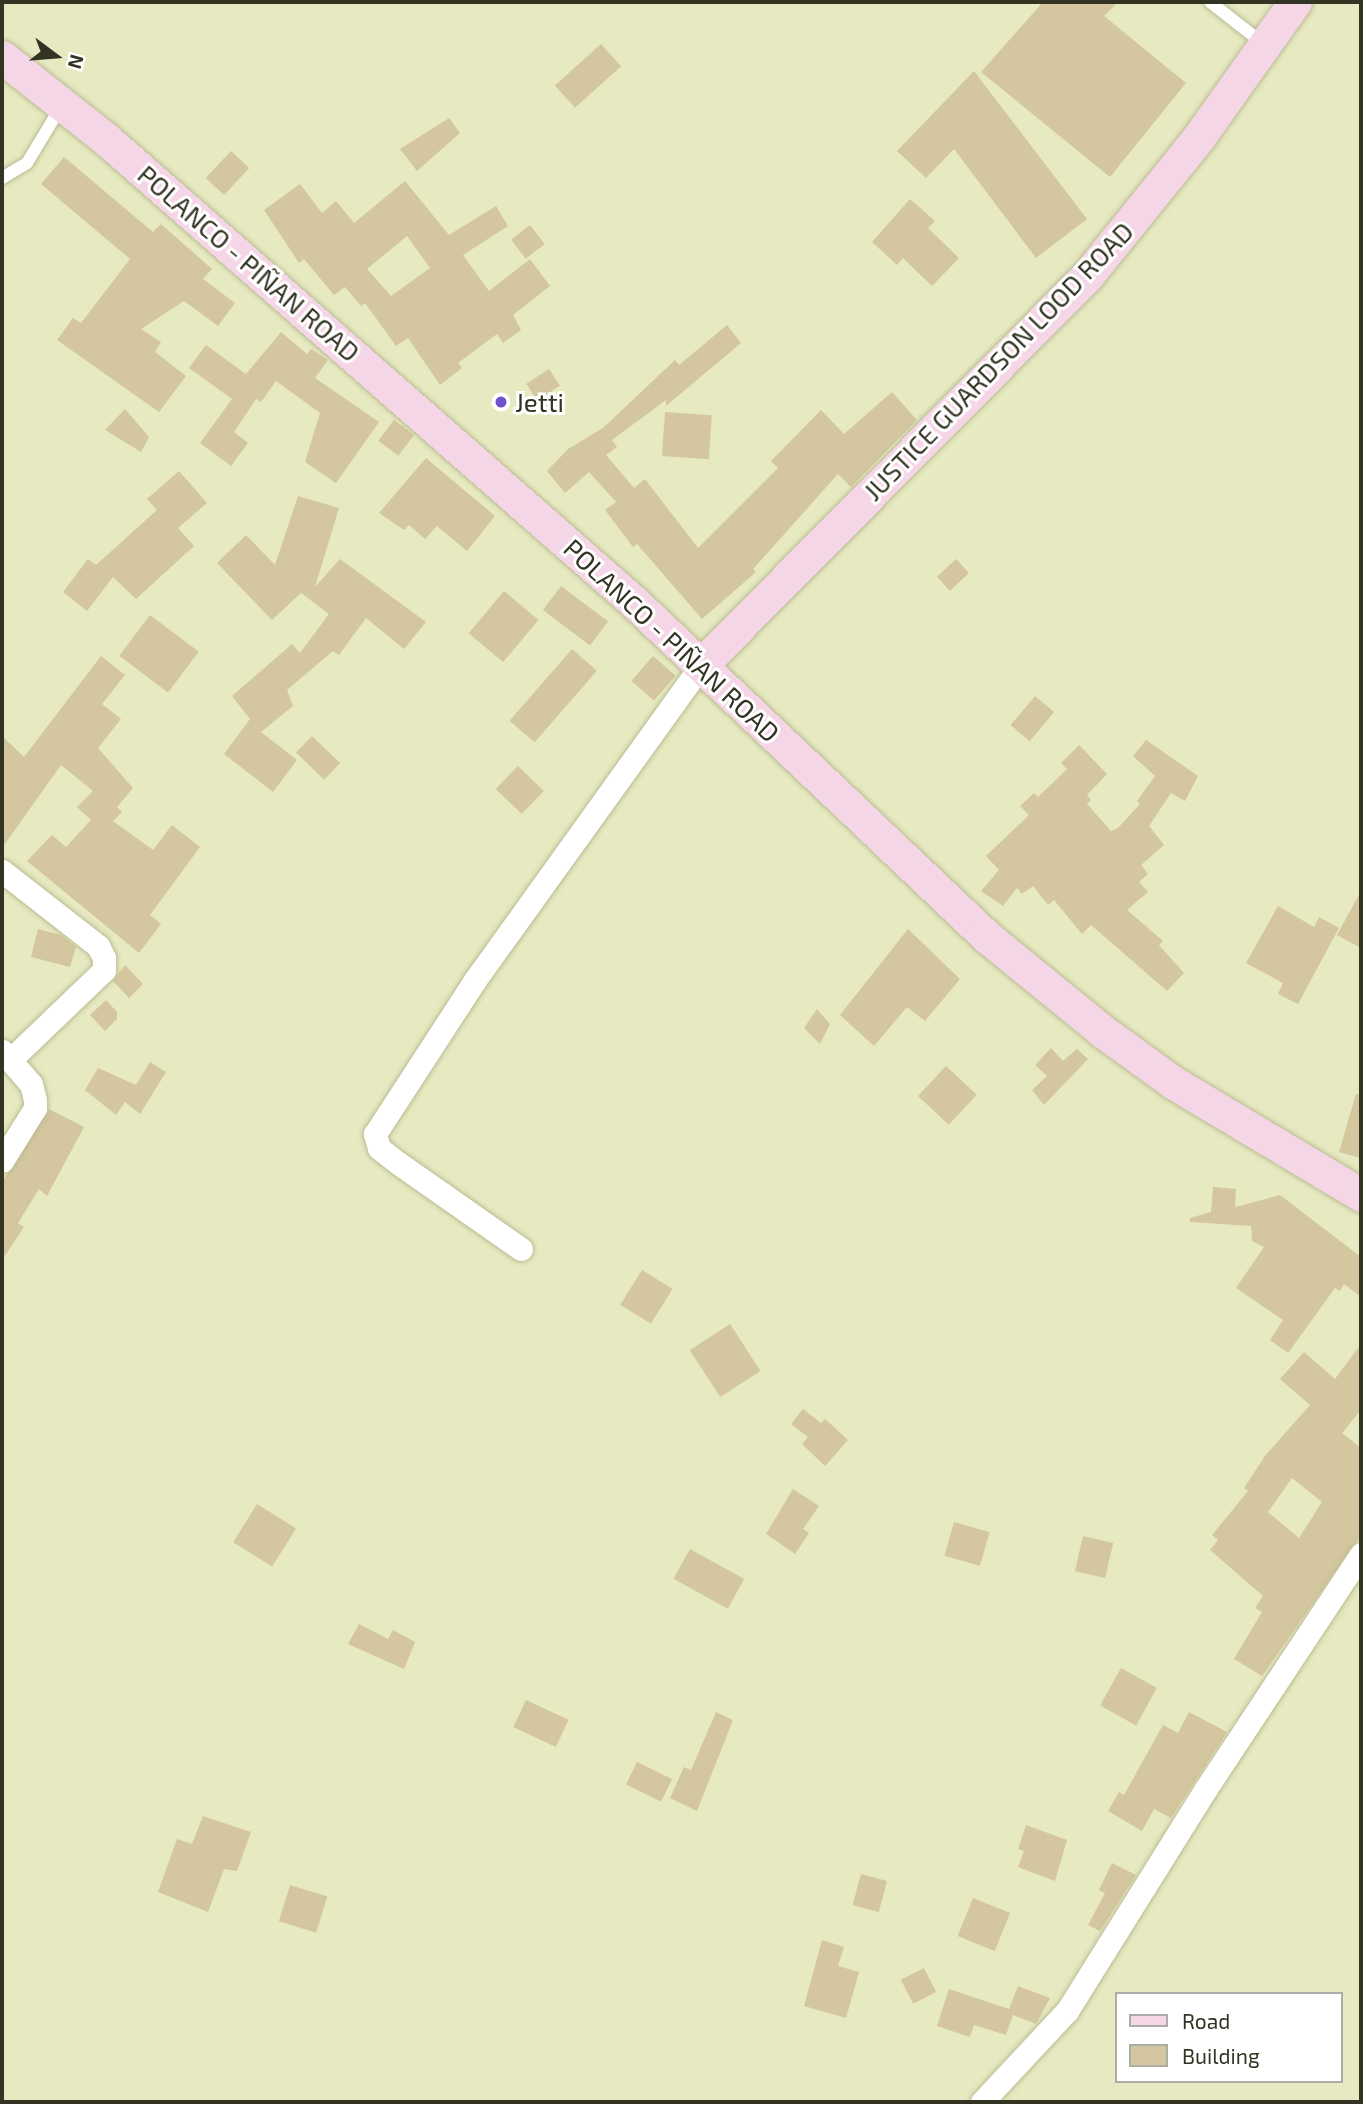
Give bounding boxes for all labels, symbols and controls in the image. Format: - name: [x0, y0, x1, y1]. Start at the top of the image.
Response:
- north arrow: [21, 21, 91, 91]
- text: N: [64, 52, 90, 72]
- street label: POLANCO - PIÑAN ROAD: [132, 158, 366, 368]
- street label: JUSTICE GUARDSON LOOD ROAD: [857, 215, 1139, 507]
- place label: Jetti: [515, 386, 564, 418]
- marker: Jetti: [493, 394, 509, 410]
- street label: POLANCO - PIÑAN ROAD: [558, 532, 786, 748]
- legend: [1114, 1992, 1342, 2083]
- text: Road: [1182, 2008, 1230, 2033]
- text: Building: [1182, 2043, 1260, 2068]

